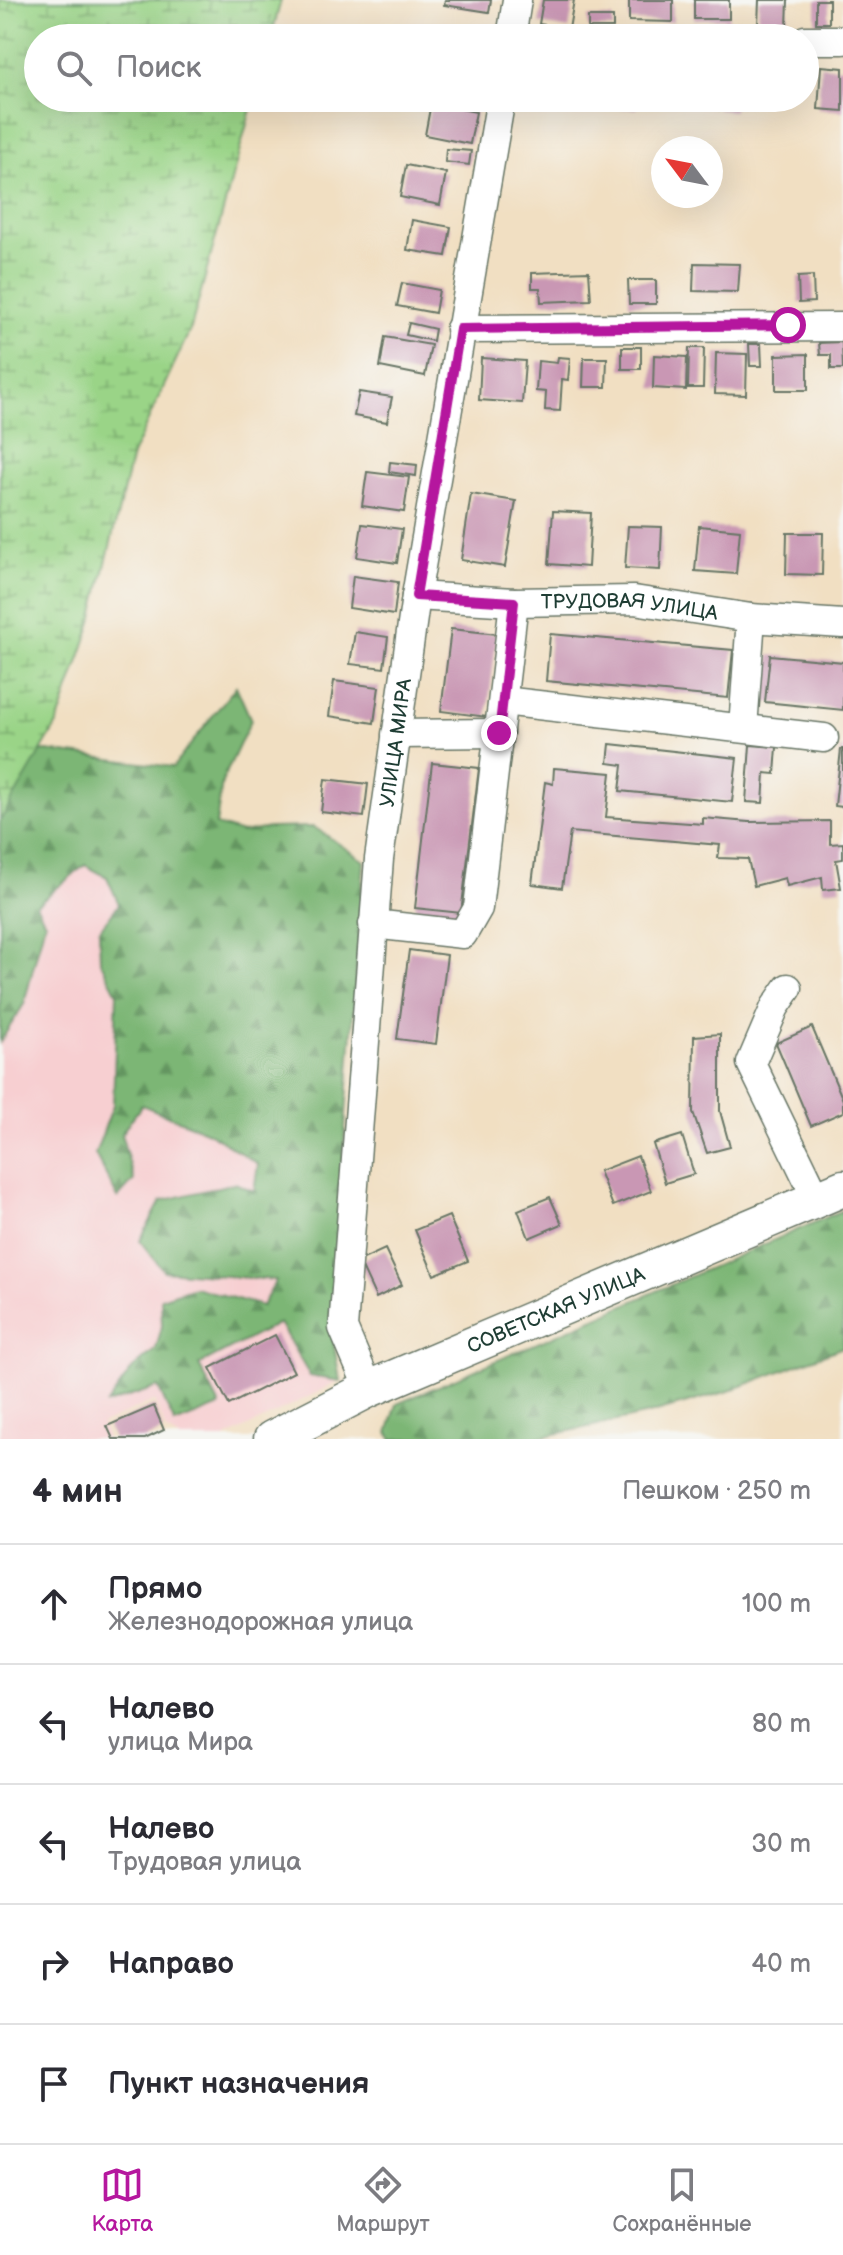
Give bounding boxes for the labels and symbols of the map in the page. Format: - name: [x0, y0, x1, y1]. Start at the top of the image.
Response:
- north arrow: [651, 136, 723, 208]
- route start: [770, 307, 806, 343]
- street label: ТРУДОВАЯ УЛИЦА: [541, 589, 720, 626]
- street label: УЛИЦА МИРА: [375, 676, 417, 809]
- route end: [481, 715, 517, 751]
- street label: СОВЕТСКАЯ УЛИЦА: [464, 1262, 649, 1359]

